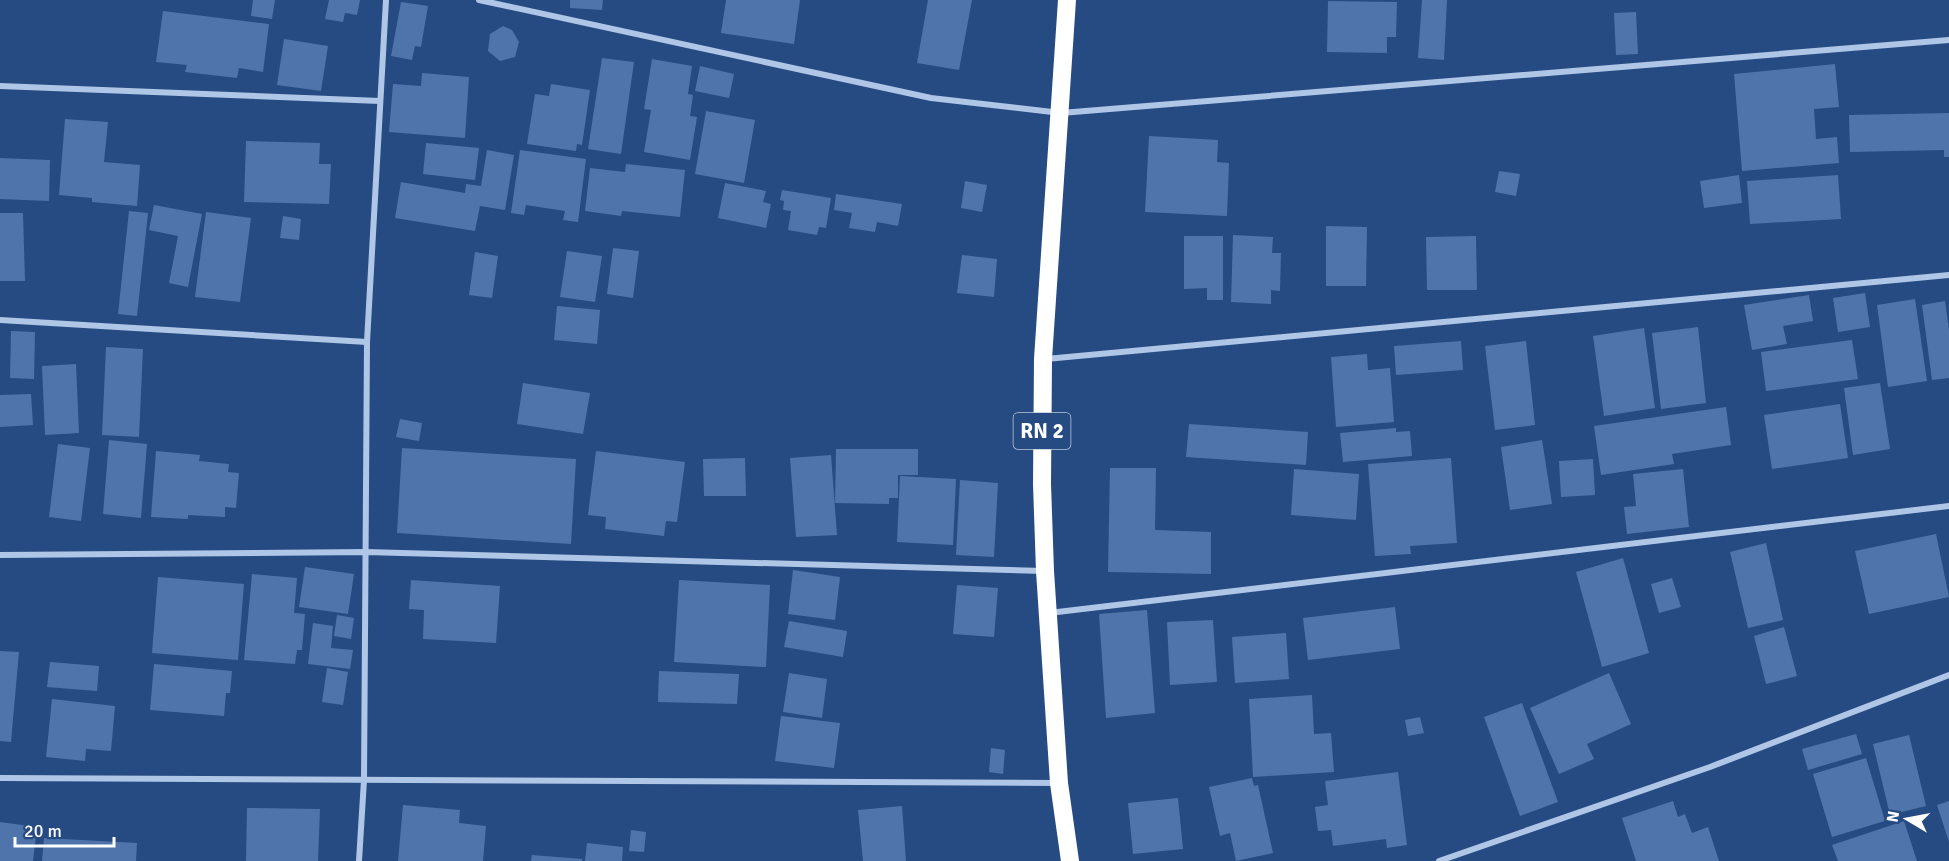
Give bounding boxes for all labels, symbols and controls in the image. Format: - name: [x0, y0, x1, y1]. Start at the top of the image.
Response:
- road number: RN 2: [1014, 413, 1070, 449]
- north arrow: [1877, 789, 1937, 849]
- text: N: [1882, 809, 1904, 824]
- scale bar: [15, 810, 114, 848]
- text: 20 m: [24, 820, 62, 842]

